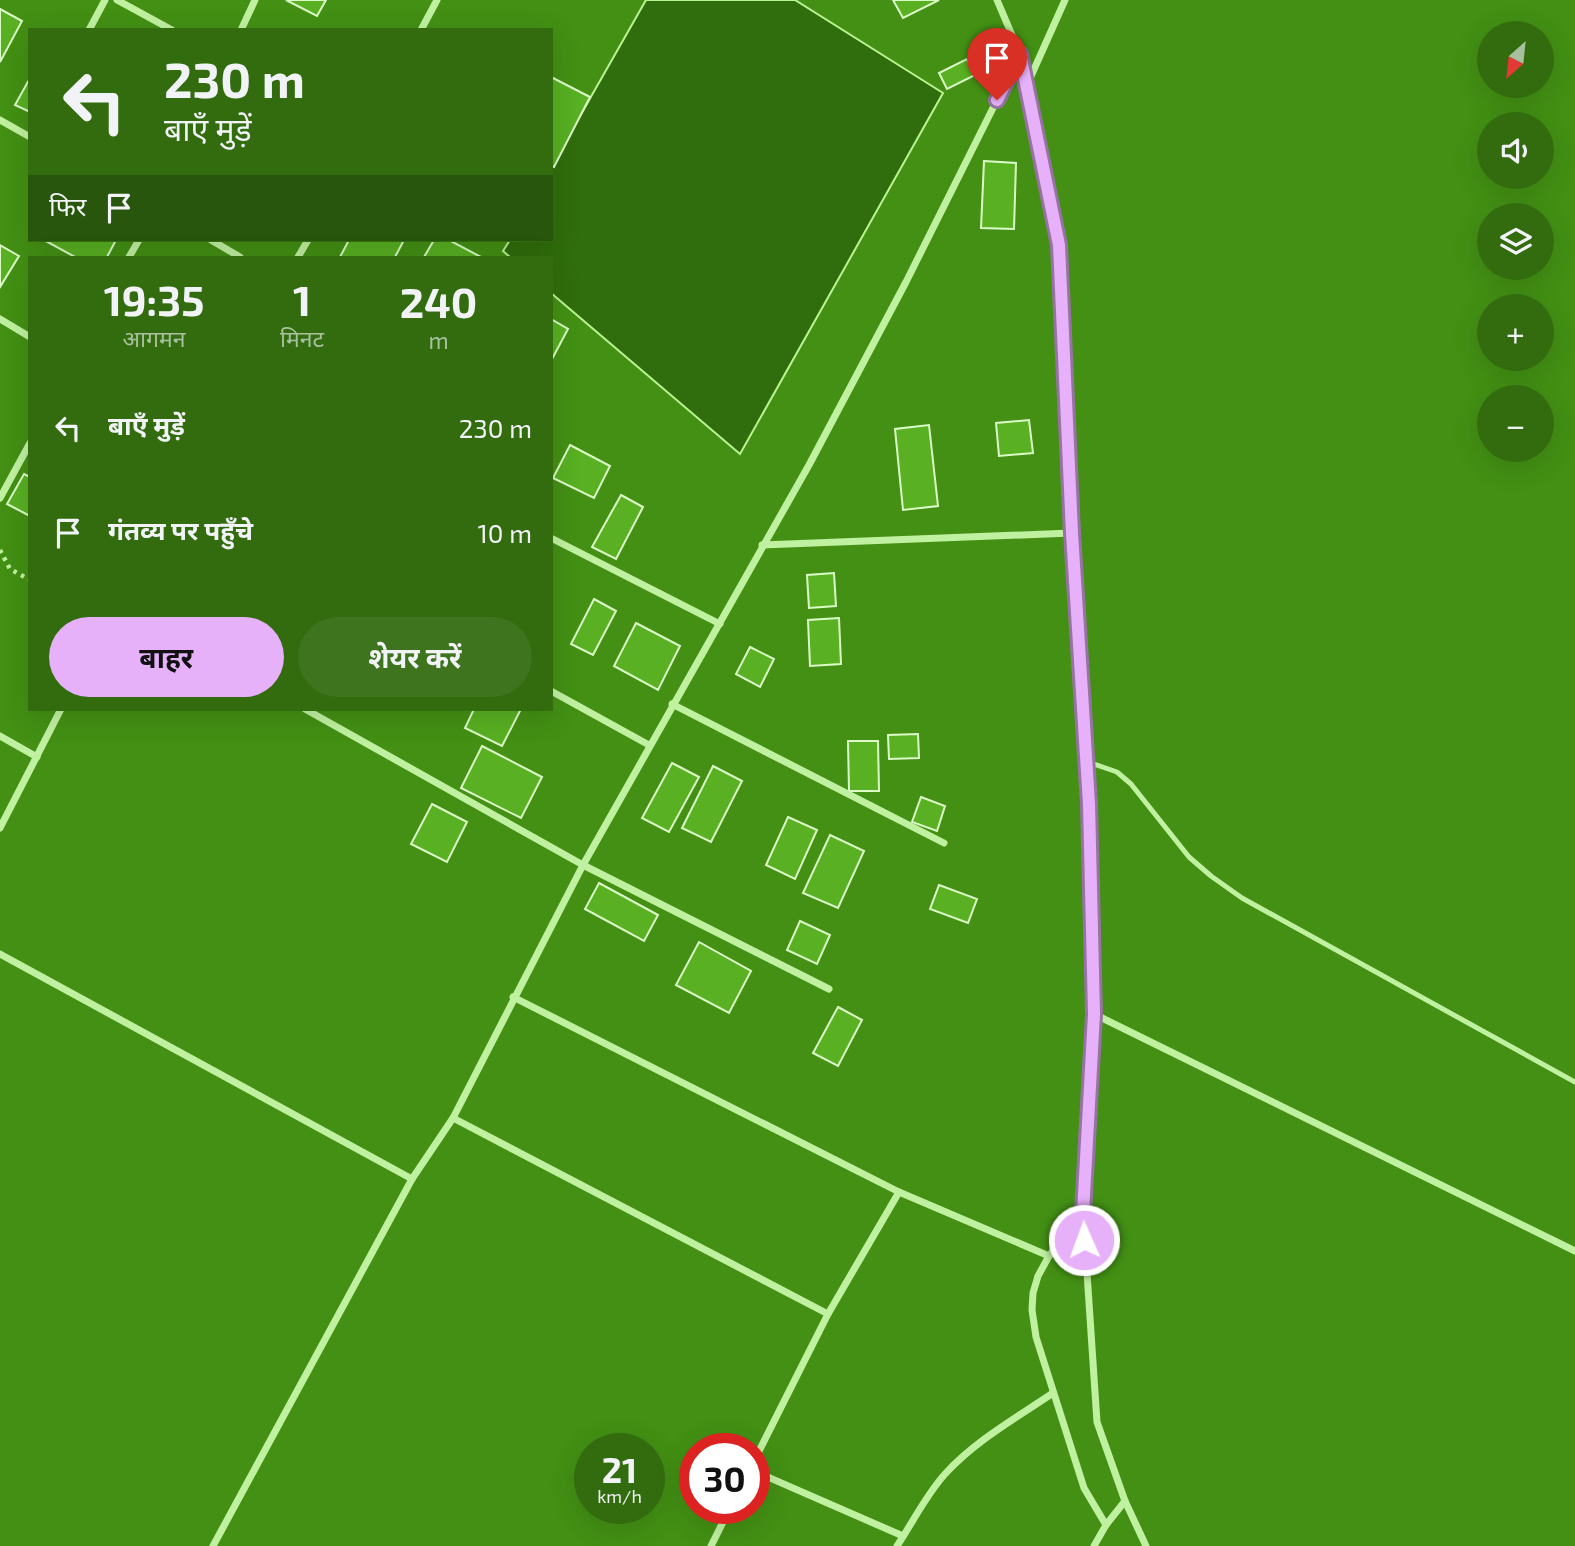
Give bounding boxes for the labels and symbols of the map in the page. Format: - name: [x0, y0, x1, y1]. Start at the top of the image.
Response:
- north arrow: [1477, 21, 1554, 98]
- pin: [967, 28, 1027, 100]
- position arrow: [1047, 1203, 1121, 1277]
- speed limit sign: 30: [679, 1433, 770, 1524]

